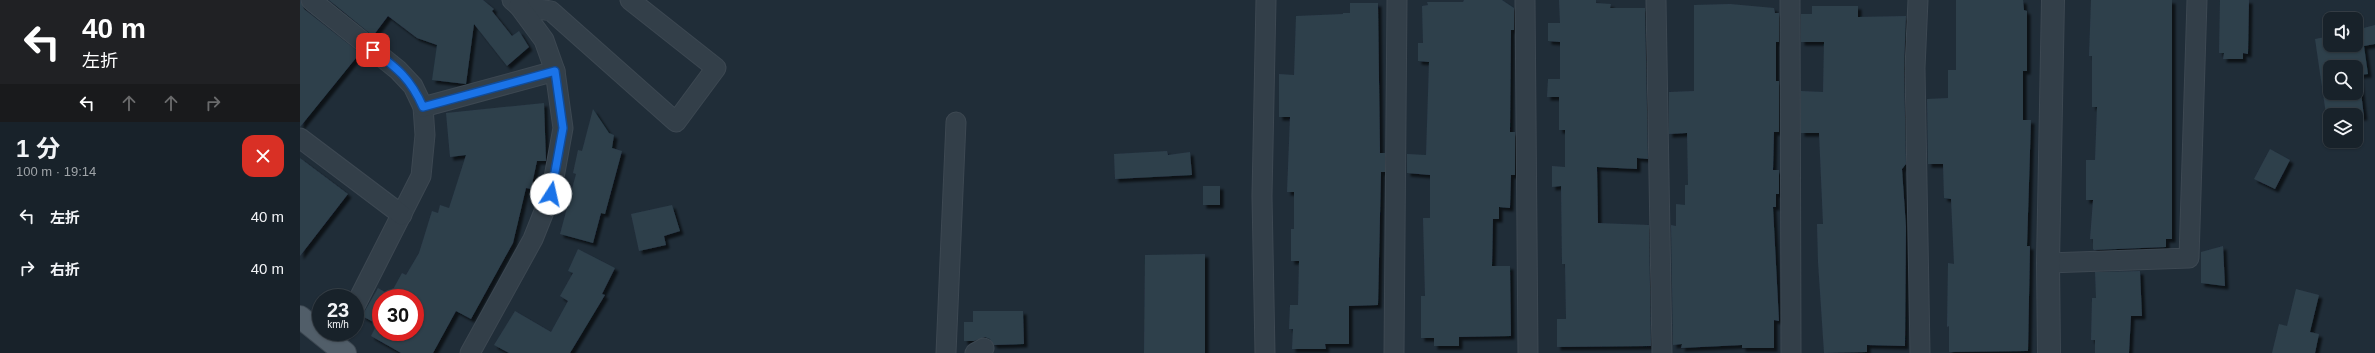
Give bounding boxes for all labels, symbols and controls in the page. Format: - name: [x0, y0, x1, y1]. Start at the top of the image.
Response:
- map controls: [2323, 12, 2363, 148]
- button: sound: [2323, 12, 2363, 52]
- text: 40 m: [82, 13, 146, 44]
- icon: left: [16, 16, 68, 68]
- pin: [356, 33, 390, 67]
- icon: arrive: [362, 39, 384, 61]
- text: 左折: [82, 51, 118, 71]
- button: search: [2323, 60, 2363, 100]
- icon: left: [76, 92, 98, 114]
- icon: ahead: [118, 92, 140, 114]
- icon: ahead: [160, 92, 182, 114]
- icon: right: [202, 92, 224, 114]
- button: layers: [2323, 108, 2363, 148]
- text: 1 分: [16, 135, 60, 162]
- button: close: [242, 135, 284, 177]
- text: 100 m · 19:14: [16, 164, 96, 179]
- position arrow: [530, 173, 572, 215]
- icon: left: [16, 205, 38, 227]
- text: 40 m: [251, 208, 284, 225]
- text: 左折: [50, 209, 80, 226]
- icon: right: [16, 257, 38, 279]
- text: 40 m: [251, 260, 284, 277]
- text: 右折: [50, 261, 80, 278]
- speed limit sign: 30: [372, 289, 424, 341]
- text: 23: [327, 299, 349, 321]
- text: km/h: [327, 319, 349, 330]

